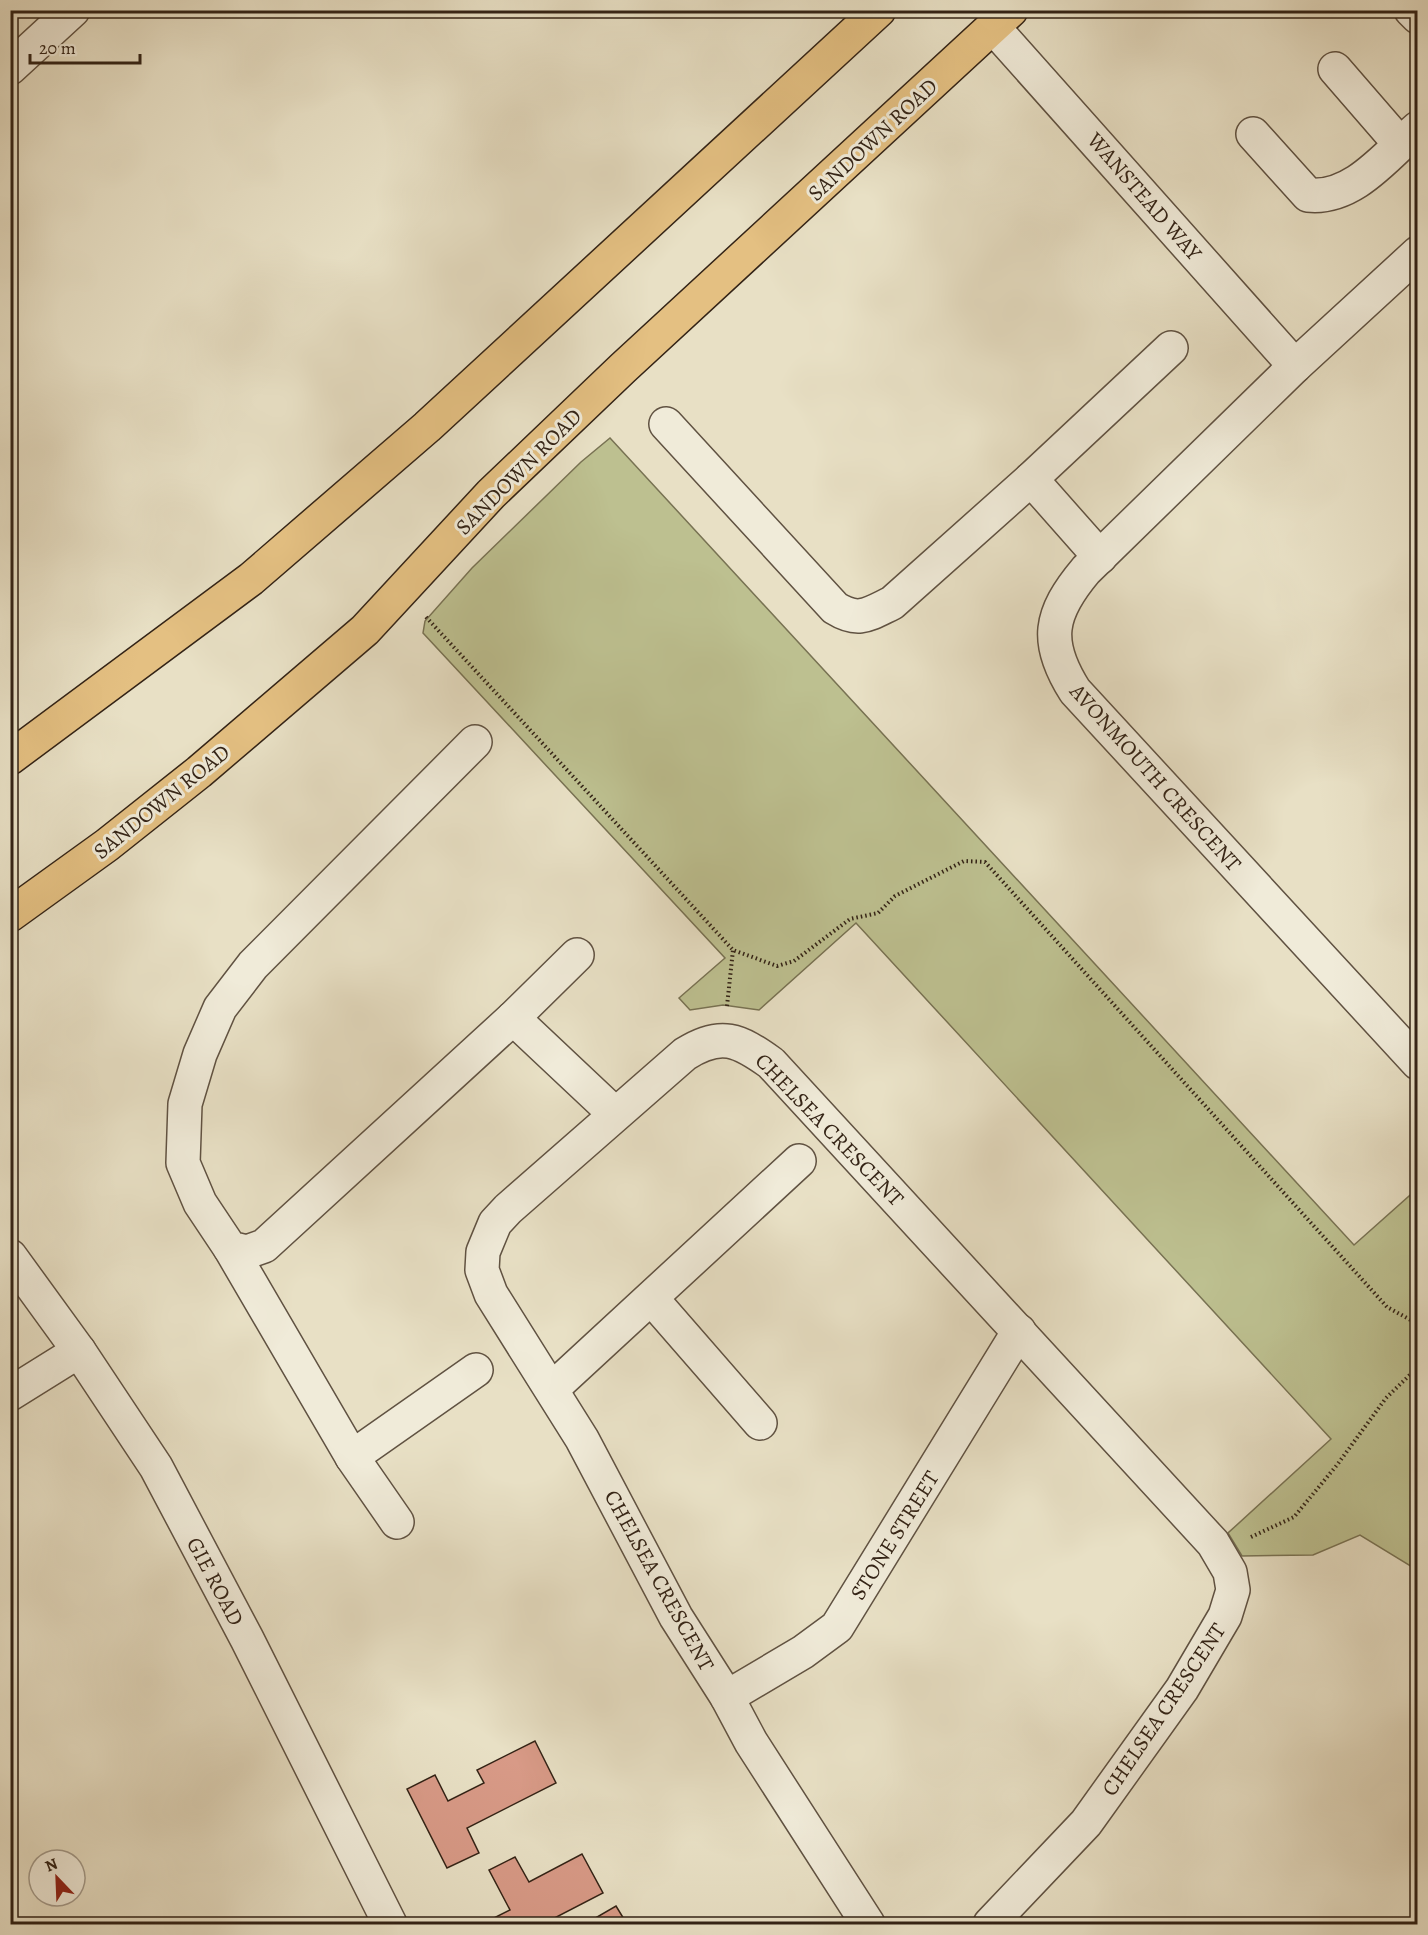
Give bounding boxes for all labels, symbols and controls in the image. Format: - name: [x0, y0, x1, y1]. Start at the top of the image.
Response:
- scale bar: [30, 27, 140, 65]
- text: 20 m: [39, 36, 76, 60]
- street label: SANDOWN ROAD: [801, 72, 944, 208]
- street label: WANSTEAD WAY: [1079, 125, 1209, 268]
- street label: SANDOWN ROAD: [449, 402, 589, 542]
- street label: AVONMOUTH CRESCENT: [1062, 676, 1248, 878]
- street label: SANDOWN ROAD: [87, 737, 236, 866]
- street label: CHELSEA CRESCENT: [748, 1046, 910, 1213]
- street label: STONE STREET: [843, 1465, 947, 1606]
- street label: CHELSEA CRESCENT: [597, 1485, 721, 1676]
- street label: GIE ROAD: [179, 1532, 251, 1631]
- street label: CHELSEA CRESCENT: [1095, 1617, 1233, 1802]
- north arrow: [27, 1848, 87, 1908]
- text: N: [42, 1853, 62, 1878]

